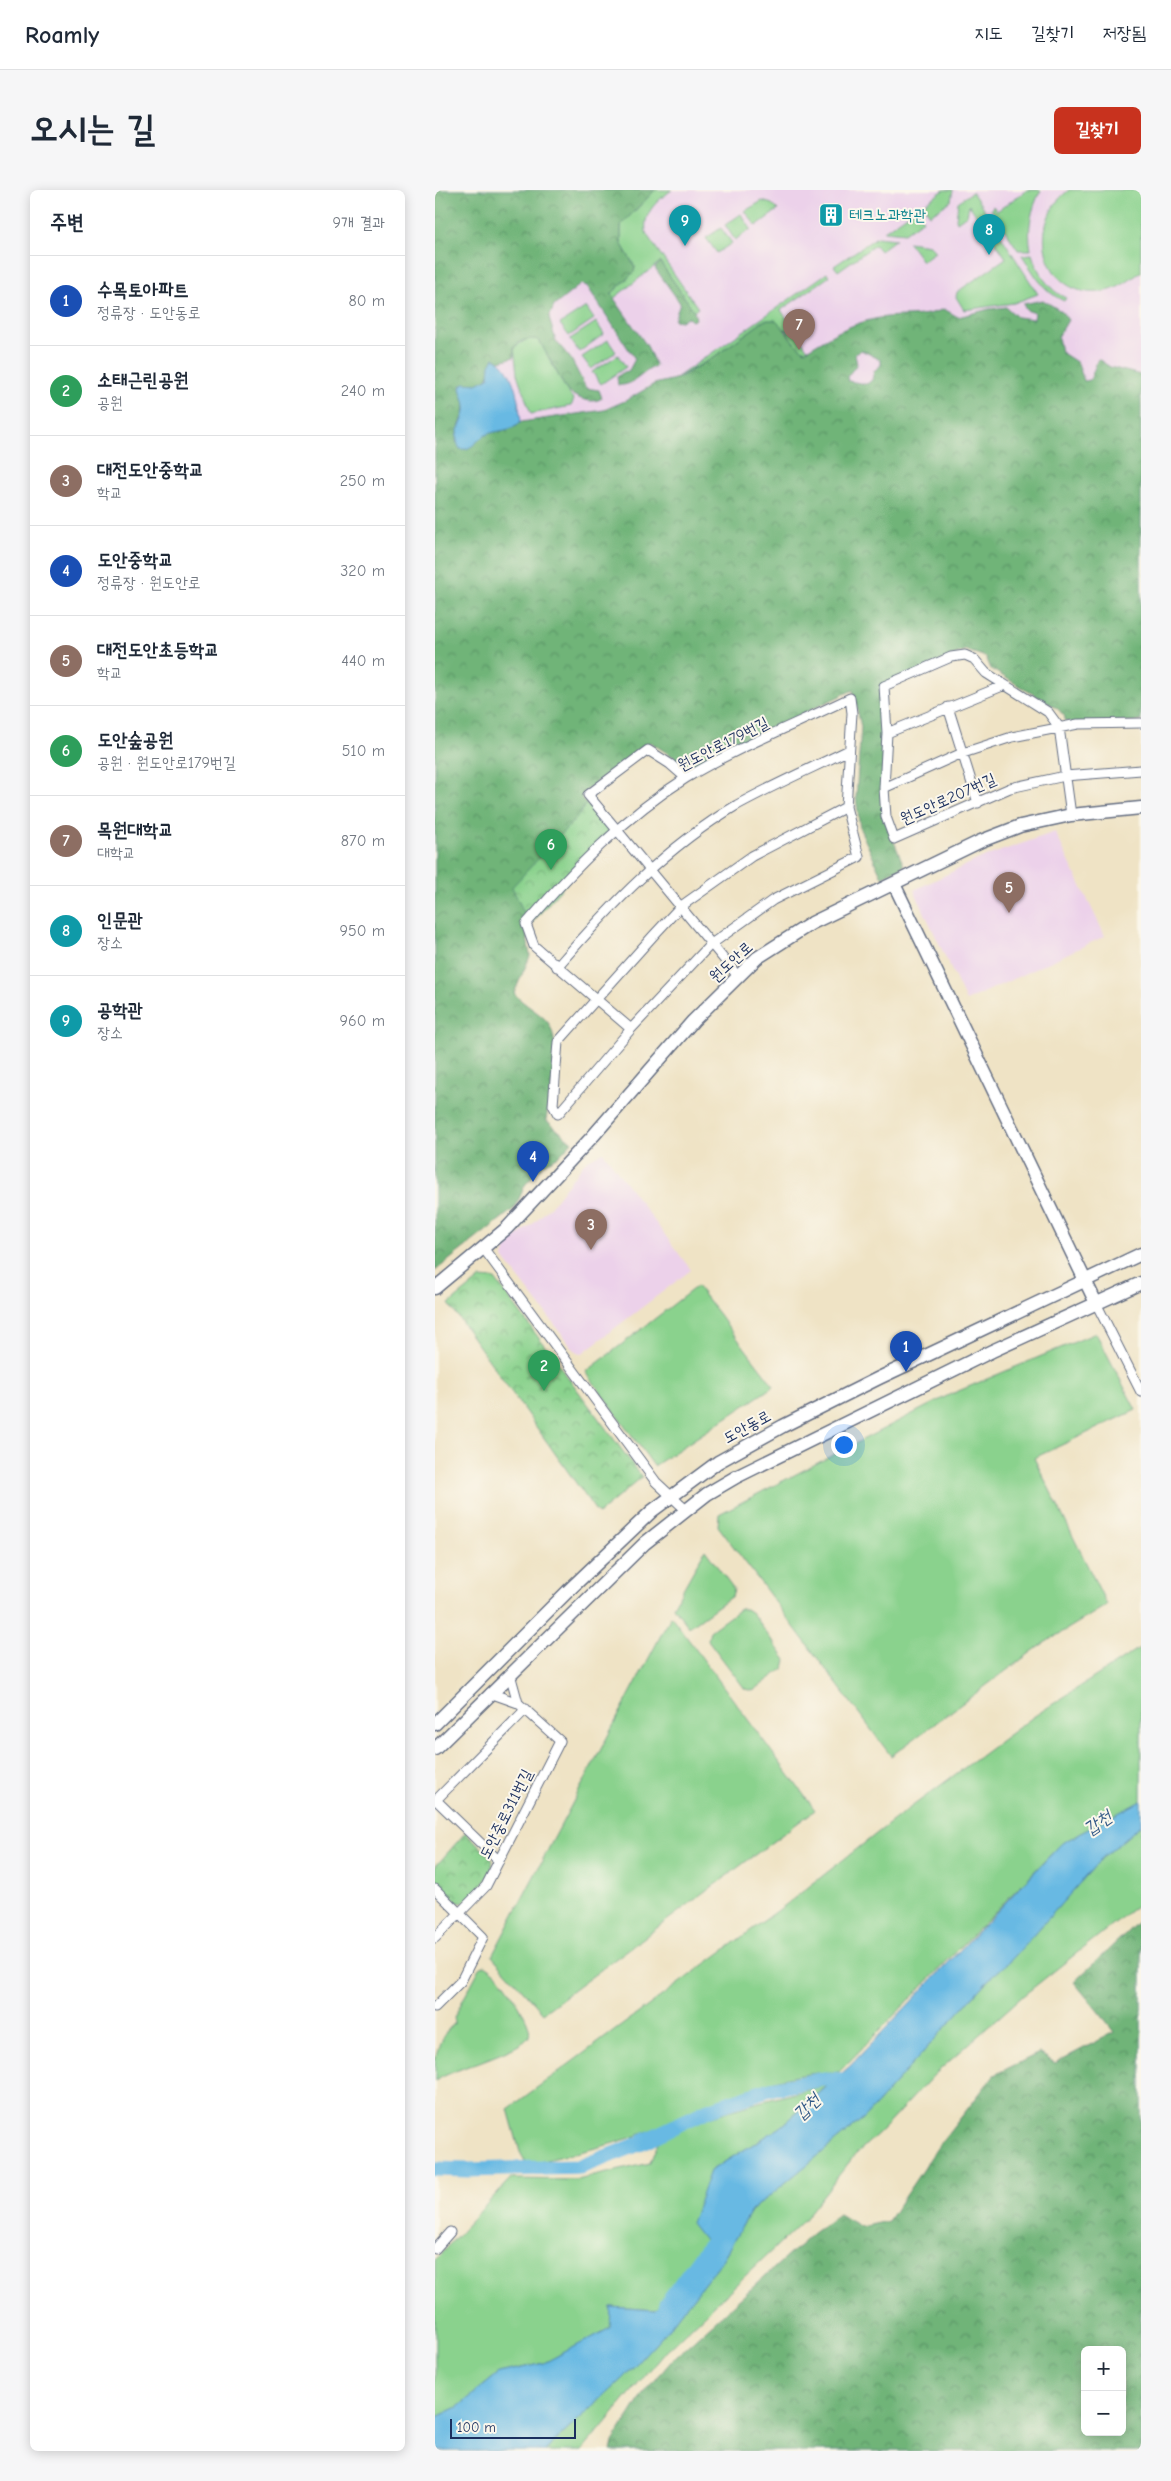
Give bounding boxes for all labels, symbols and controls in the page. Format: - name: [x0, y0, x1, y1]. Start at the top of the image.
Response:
- text: Roamly: [25, 21, 99, 49]
- text: 지도: [974, 23, 1003, 44]
- text: 길찾기: [1031, 23, 1075, 44]
- text: 저장됨: [1103, 23, 1146, 44]
- button: 길찾기: [1054, 107, 1141, 154]
- text: 오시는 길: [30, 108, 155, 149]
- building icon: 테크노과학관: [818, 202, 844, 228]
- pin: 9: [669, 205, 701, 246]
- place label: 테크노과학관: [849, 206, 926, 224]
- text: 주변: [50, 210, 84, 234]
- text: 9개 결과: [333, 214, 385, 232]
- pin: 8: [973, 214, 1005, 255]
- text: 수목토아파트: [97, 279, 189, 301]
- text: 1: [63, 292, 69, 310]
- text: 80 m: [348, 292, 385, 310]
- text: 정류장 · 도안동로: [97, 304, 201, 322]
- pin: 7: [783, 309, 815, 350]
- text: 소태근린공원: [97, 369, 189, 391]
- text: 2: [62, 382, 70, 400]
- text: 240 m: [341, 382, 385, 400]
- text: 공원: [97, 394, 123, 412]
- text: 대전도안중학교: [97, 459, 204, 481]
- text: 3: [62, 472, 70, 490]
- text: 250 m: [340, 472, 385, 490]
- text: 학교: [97, 484, 123, 502]
- text: 도안중학교: [97, 549, 173, 571]
- text: 4: [62, 562, 70, 580]
- text: 320 m: [340, 562, 385, 580]
- text: 정류장 · 원도안로: [97, 574, 201, 592]
- text: 대전도안초등학교: [97, 639, 219, 661]
- text: 5: [62, 652, 70, 670]
- text: 440 m: [341, 652, 385, 670]
- text: 학교: [97, 664, 123, 682]
- street label: 원도안로179번길: [675, 713, 772, 775]
- text: 도안숲공원: [97, 729, 173, 751]
- text: 6: [62, 742, 70, 760]
- text: 510 m: [342, 742, 385, 760]
- text: 공원 · 원도안로179번길: [97, 754, 236, 772]
- street label: 원도안로207번길: [897, 770, 999, 828]
- text: 목원대학교: [97, 819, 173, 841]
- pin: 6: [535, 829, 567, 870]
- text: 7: [62, 832, 70, 850]
- text: 870 m: [341, 832, 385, 850]
- text: 대학교: [97, 844, 136, 862]
- pin: 5: [993, 872, 1025, 913]
- text: 인문관: [97, 909, 143, 931]
- text: 8: [62, 922, 70, 940]
- text: 950 m: [340, 922, 385, 940]
- text: 장소: [97, 934, 123, 952]
- street label: 원도안로: [706, 938, 756, 986]
- text: 공학관: [97, 999, 143, 1021]
- text: 9: [62, 1012, 70, 1030]
- text: 960 m: [340, 1012, 385, 1030]
- text: 장소: [97, 1024, 123, 1042]
- pin: 4: [517, 1141, 549, 1182]
- pin: 3: [575, 1209, 607, 1250]
- pin: 1: [890, 1331, 922, 1372]
- pin: 2: [528, 1350, 560, 1391]
- street label: 도안동로: [720, 1407, 774, 1447]
- your location: [831, 1432, 857, 1458]
- street label: 도안중로311번길: [476, 1766, 536, 1862]
- water label: 갑천: [1080, 1805, 1117, 1840]
- water label: 갑천: [789, 2088, 826, 2125]
- map controls: [1081, 2346, 1126, 2436]
- button: +: [1081, 2346, 1126, 2391]
- button: −: [1081, 2391, 1126, 2436]
- scale bar: [450, 2416, 576, 2439]
- text: 100 m: [457, 2419, 496, 2436]

